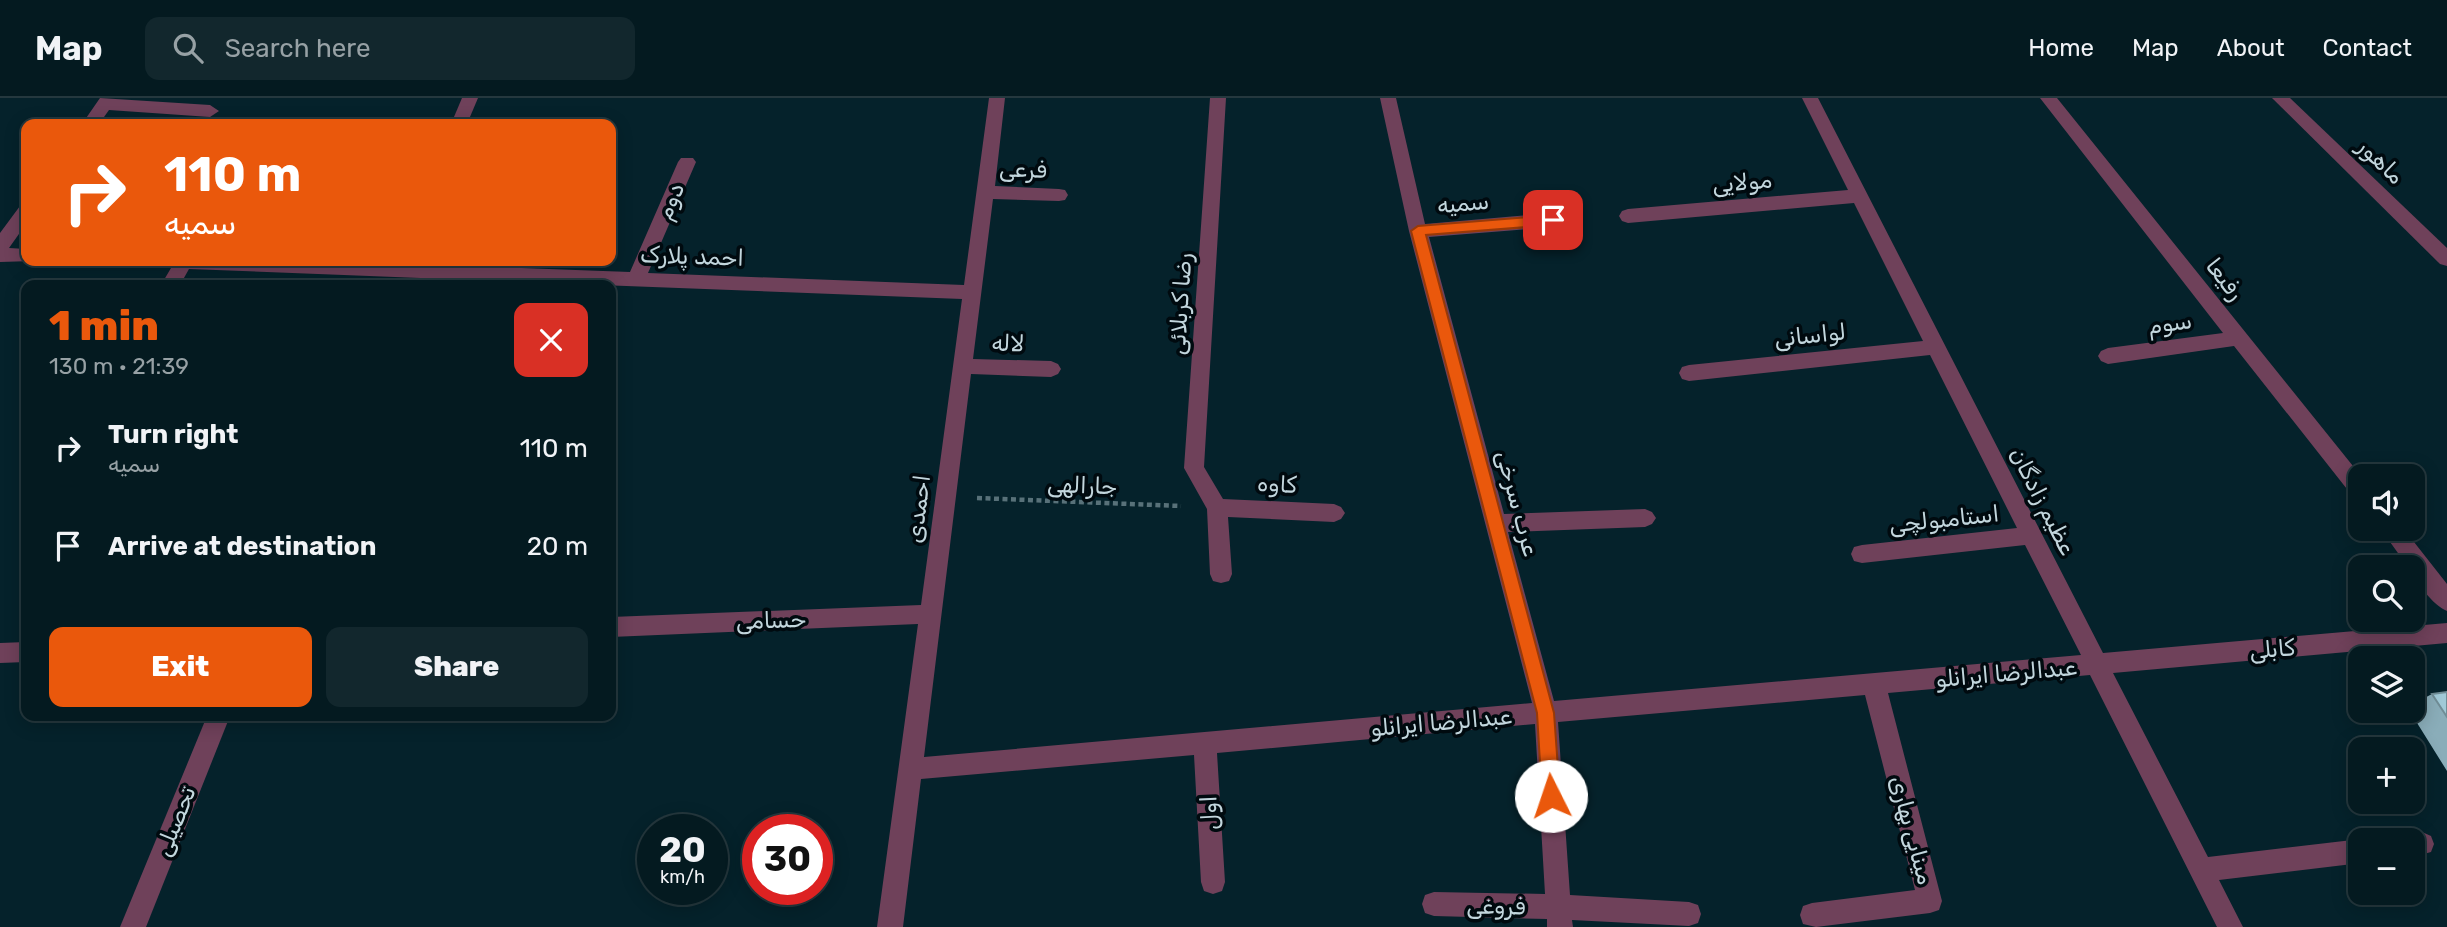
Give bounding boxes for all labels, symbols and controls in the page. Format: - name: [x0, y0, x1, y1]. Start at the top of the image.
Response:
- search box: [145, 17, 635, 80]
- text: Map: [35, 29, 103, 68]
- icon: search: [169, 29, 207, 67]
- text: Search here: [225, 33, 370, 64]
- text: Home: [2028, 34, 2094, 62]
- text: Map: [2132, 34, 2179, 62]
- text: About: [2217, 34, 2285, 62]
- text: Contact: [2323, 34, 2412, 62]
- street label: ماهور: [2350, 131, 2410, 190]
- text: 110 m: [164, 145, 301, 203]
- icon: right: [49, 147, 140, 238]
- street label: فرعی: [999, 154, 1048, 184]
- street label: مولایی: [1711, 165, 1773, 199]
- street label: دوم: [650, 178, 691, 224]
- street label: سمیه: [1436, 187, 1490, 219]
- pin: [1523, 190, 1583, 250]
- icon: arrive: [1534, 201, 1572, 239]
- text: سمیه: [164, 204, 237, 242]
- street label: احمد پلارک: [639, 240, 744, 274]
- street label: رضا کربلائی: [1162, 252, 1198, 356]
- street label: رفیعا: [2200, 252, 2250, 306]
- text: 1 min: [49, 301, 159, 351]
- button: close: [514, 303, 588, 377]
- street label: سوم: [2146, 306, 2194, 341]
- street label: لواسانی: [1773, 317, 1847, 353]
- street label: لاله: [991, 328, 1025, 358]
- text: 130 m · 21:39: [49, 352, 189, 380]
- text: Turn right: [108, 419, 238, 450]
- icon: right: [49, 429, 87, 467]
- text: 110 m: [520, 433, 588, 464]
- street label: عظیم زادگان: [2003, 442, 2082, 560]
- street label: عرب سرخی: [1490, 447, 1546, 559]
- text: سمیه: [108, 450, 160, 478]
- map controls: [2348, 464, 2425, 905]
- button: sound: [2348, 464, 2425, 541]
- street label: کاوه: [1256, 469, 1298, 499]
- street label: جارالهی: [1046, 470, 1118, 500]
- street label: احمدی: [900, 473, 936, 545]
- street label: استامبولچی: [1888, 499, 2000, 539]
- icon: arrive: [49, 527, 87, 565]
- text: Arrive at destination: [108, 531, 376, 562]
- text: 20 m: [527, 531, 588, 562]
- button: search: [2348, 555, 2425, 632]
- street label: حسامی: [735, 605, 807, 635]
- button: Exit: [49, 627, 312, 707]
- button: Share: [326, 627, 588, 707]
- street label: کابلی: [2248, 633, 2297, 665]
- button: layers: [2348, 646, 2425, 723]
- street label: عبدالرضا ایرانلو: [1934, 653, 2078, 693]
- street label: عبدالرضا ایرانلو: [1369, 702, 1513, 742]
- button: +: [2348, 737, 2425, 814]
- position arrow: [1514, 759, 1588, 833]
- street label: مینایی بهاری: [1884, 772, 1940, 888]
- street label: تحصیلی: [148, 782, 202, 860]
- street label: اول: [1194, 795, 1224, 831]
- speed limit sign: 30: [742, 814, 833, 905]
- button: −: [2348, 828, 2425, 905]
- text: 20: [659, 829, 706, 871]
- text: km/h: [660, 866, 705, 888]
- street label: فروغی: [1466, 891, 1526, 921]

